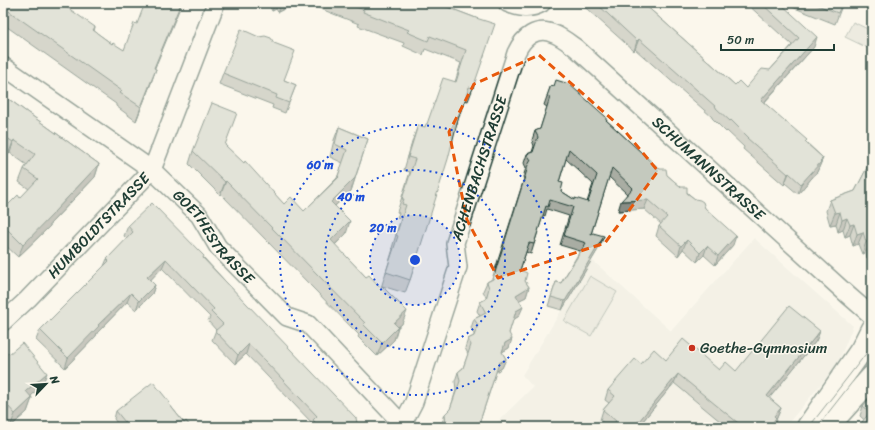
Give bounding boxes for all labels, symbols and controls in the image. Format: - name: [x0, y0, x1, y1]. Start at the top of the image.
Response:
- scale bar: [721, 26, 834, 52]
- text: 50 m: [727, 29, 754, 51]
- street label: ACHENBACHSTRASSE: [443, 91, 515, 245]
- street label: SCHUMANNSTRASSE: [646, 110, 772, 228]
- text: 60 m: [306, 154, 334, 176]
- street label: HUMBOLDTSTRASSE: [41, 165, 158, 285]
- street label: GOETHESTRASSE: [166, 183, 262, 291]
- text: 40 m: [336, 186, 365, 208]
- text: 20 m: [369, 217, 397, 239]
- centre of rings: [408, 253, 422, 267]
- place label: Goethe-Gymnasium: [700, 335, 828, 361]
- marker: Goethe-Gymnasium: [687, 343, 697, 353]
- north arrow: [26, 364, 66, 404]
- text: N: [44, 372, 65, 388]

